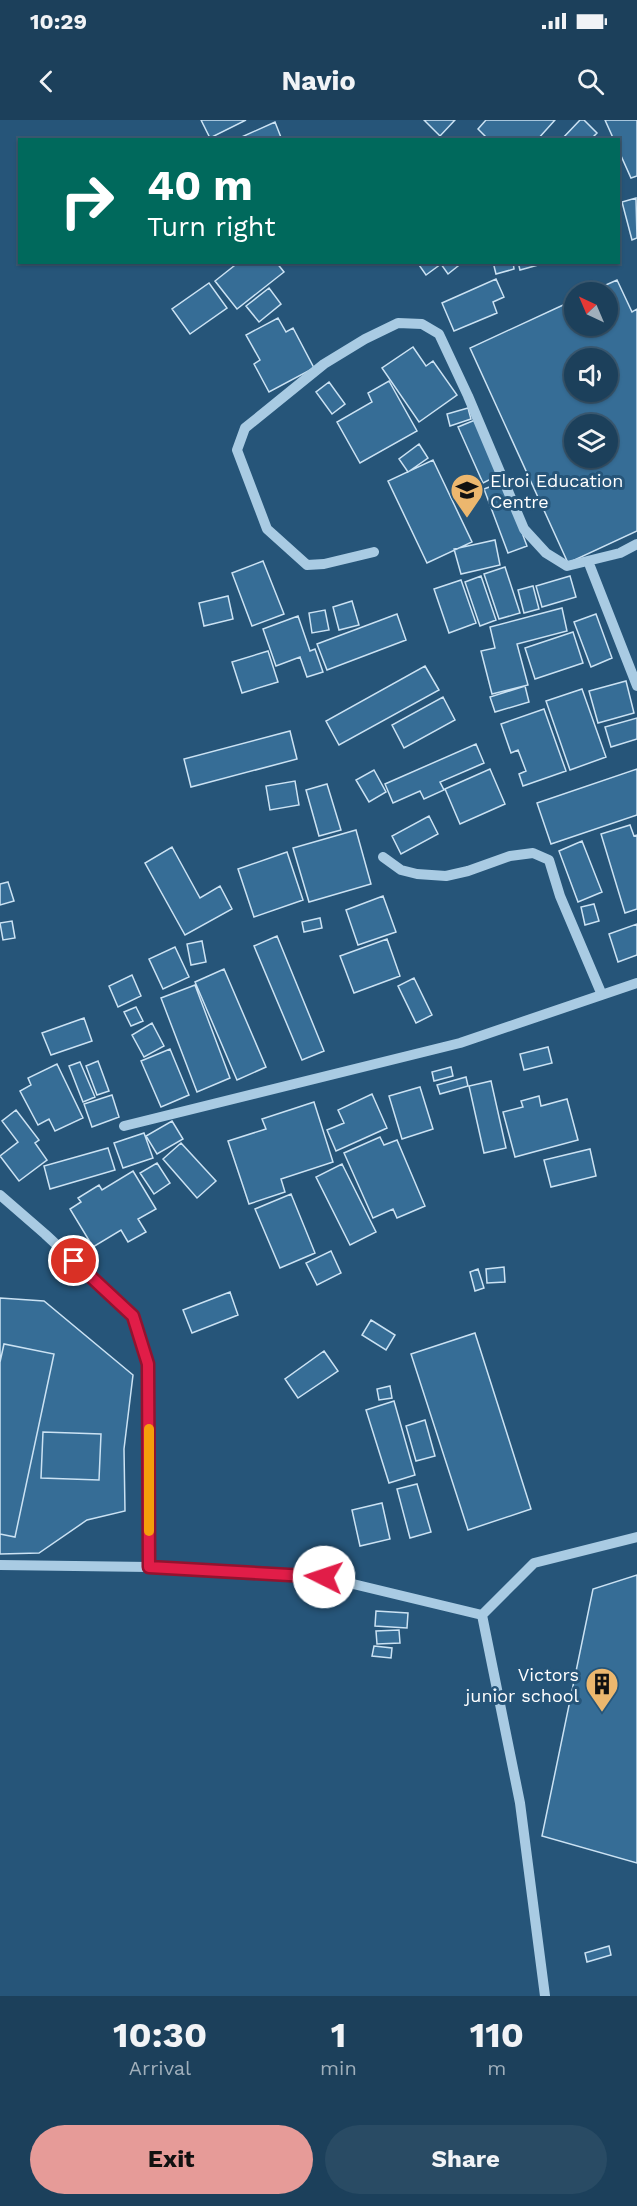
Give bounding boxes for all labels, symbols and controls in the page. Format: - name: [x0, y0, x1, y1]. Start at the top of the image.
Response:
- text: 10:29: [30, 9, 87, 34]
- icon: back: [30, 65, 63, 98]
- text: Navio: [281, 65, 356, 97]
- icon: search: [574, 65, 607, 98]
- text: 40 m: [147, 161, 253, 210]
- icon: right: [48, 162, 126, 240]
- text: Turn right: [147, 211, 276, 243]
- north arrow: [564, 282, 618, 336]
- map controls: [564, 282, 618, 468]
- button: sound: [564, 348, 618, 402]
- button: layers: [564, 414, 618, 468]
- place label: Elroi Education Centre: [490, 470, 624, 512]
- school or university icon: Elroi Education Centre: [449, 472, 485, 519]
- pin: [48, 1235, 99, 1286]
- icon: arrive: [57, 1244, 90, 1277]
- position arrow: [292, 1545, 356, 1609]
- place label: Victors junior school: [463, 1664, 579, 1706]
- building icon: Victors junior school: [584, 1666, 620, 1713]
- text: 10:30: [113, 2014, 207, 2056]
- text: 1: [331, 2014, 346, 2056]
- text: 110: [470, 2014, 524, 2056]
- text: Arrival: [129, 2056, 191, 2080]
- text: min: [320, 2056, 357, 2080]
- text: m: [487, 2056, 506, 2080]
- button: Exit: [30, 2125, 313, 2194]
- button: Share: [325, 2125, 607, 2194]

